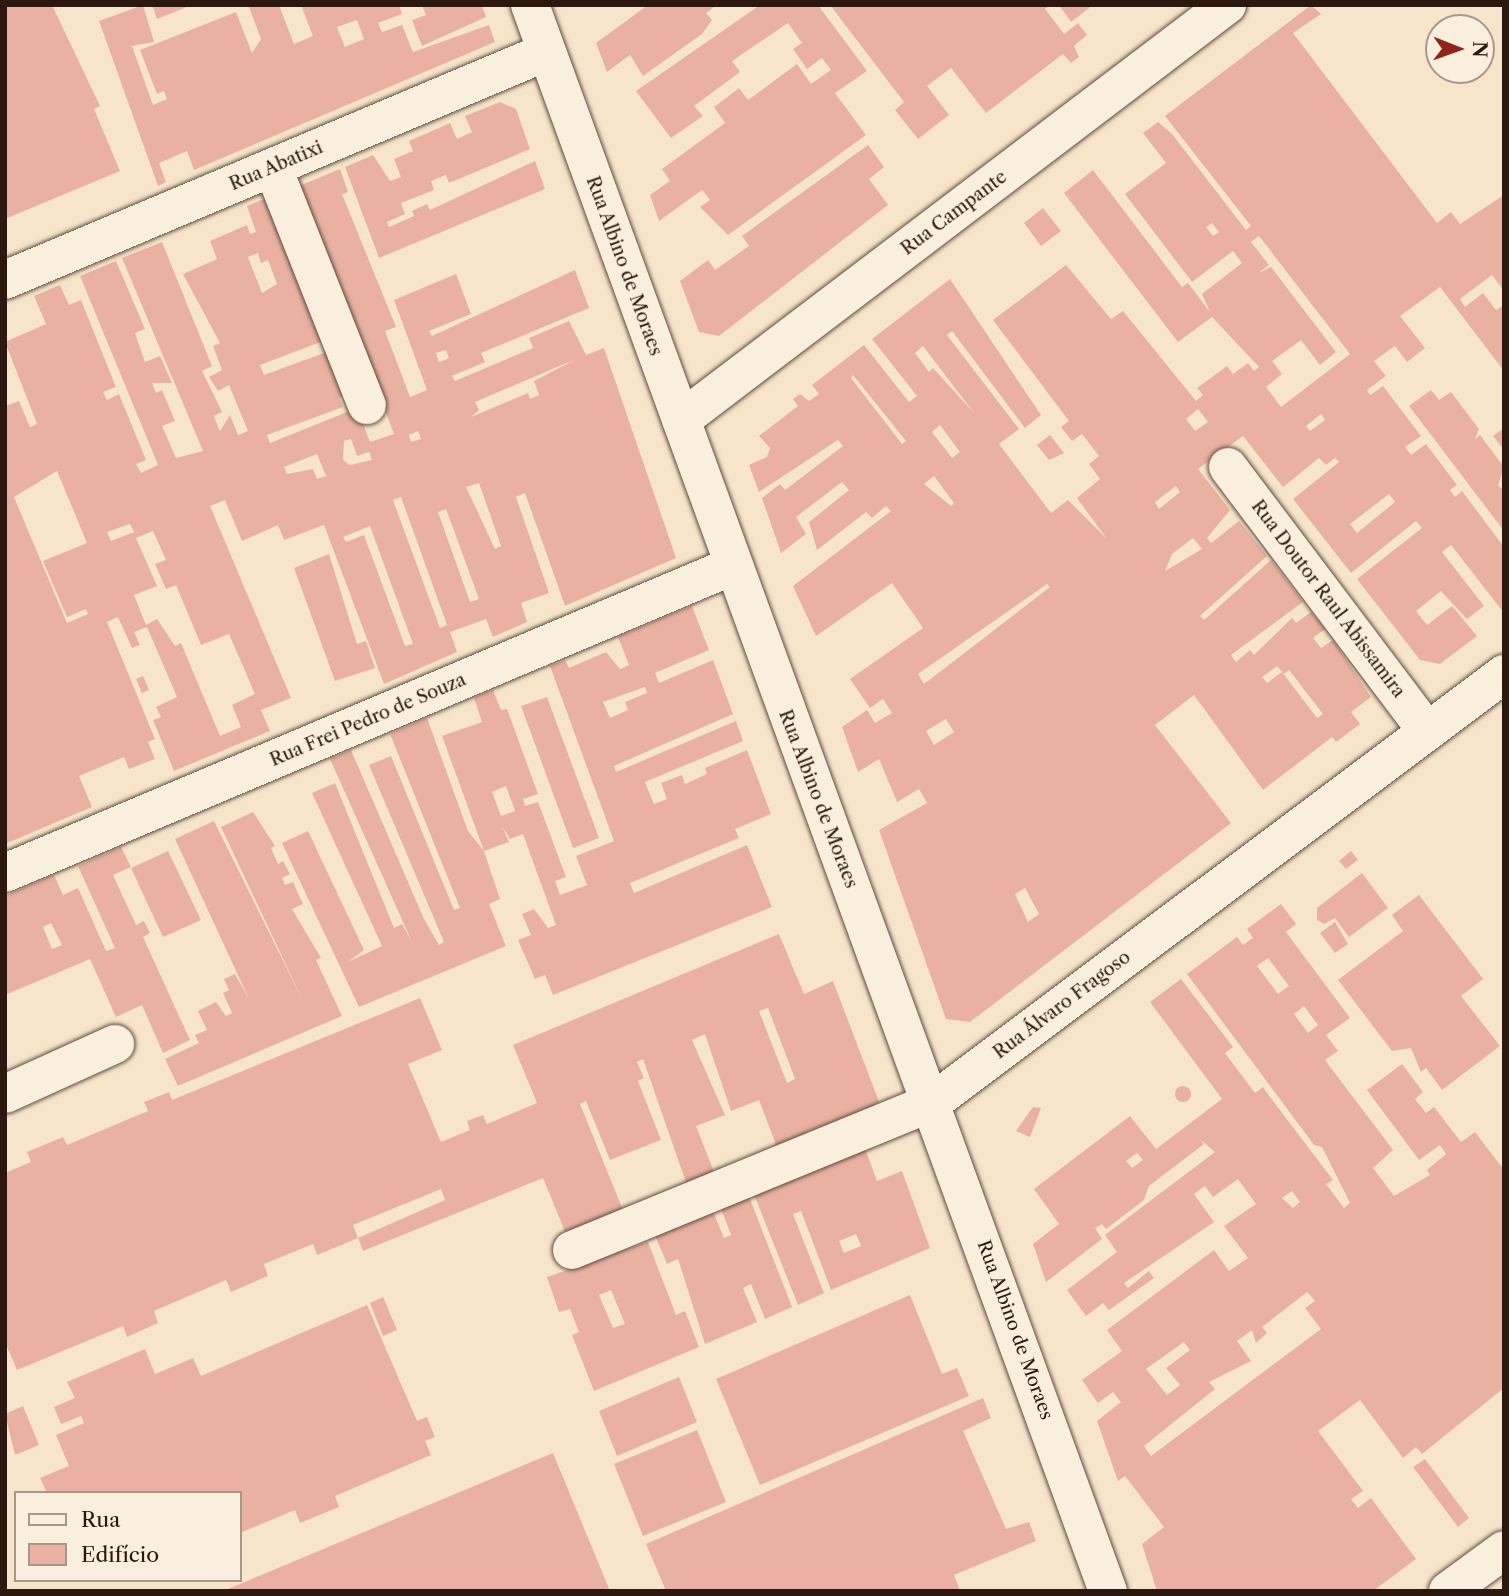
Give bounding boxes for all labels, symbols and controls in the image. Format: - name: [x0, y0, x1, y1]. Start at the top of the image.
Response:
- north arrow: [1425, 14, 1495, 84]
- text: N: [1468, 41, 1491, 58]
- street label: Rua Abatixi: [226, 137, 326, 195]
- street label: Rua Campante: [897, 166, 1011, 260]
- street label: Rua Albino de Moraes: [581, 173, 667, 359]
- street label: Rua Doutor Raul Abissamira: [1246, 495, 1410, 703]
- street label: Rua Frei Pedro de Souza: [267, 669, 469, 771]
- street label: Rua Albino de Moraes: [774, 706, 862, 892]
- street label: Rua Álvaro Fragoso: [989, 946, 1135, 1064]
- street label: Rua Albino de Moraes: [972, 1237, 1058, 1423]
- legend: [14, 1491, 242, 1582]
- text: Rua: [81, 1507, 120, 1532]
- text: Edifício: [81, 1542, 159, 1567]

